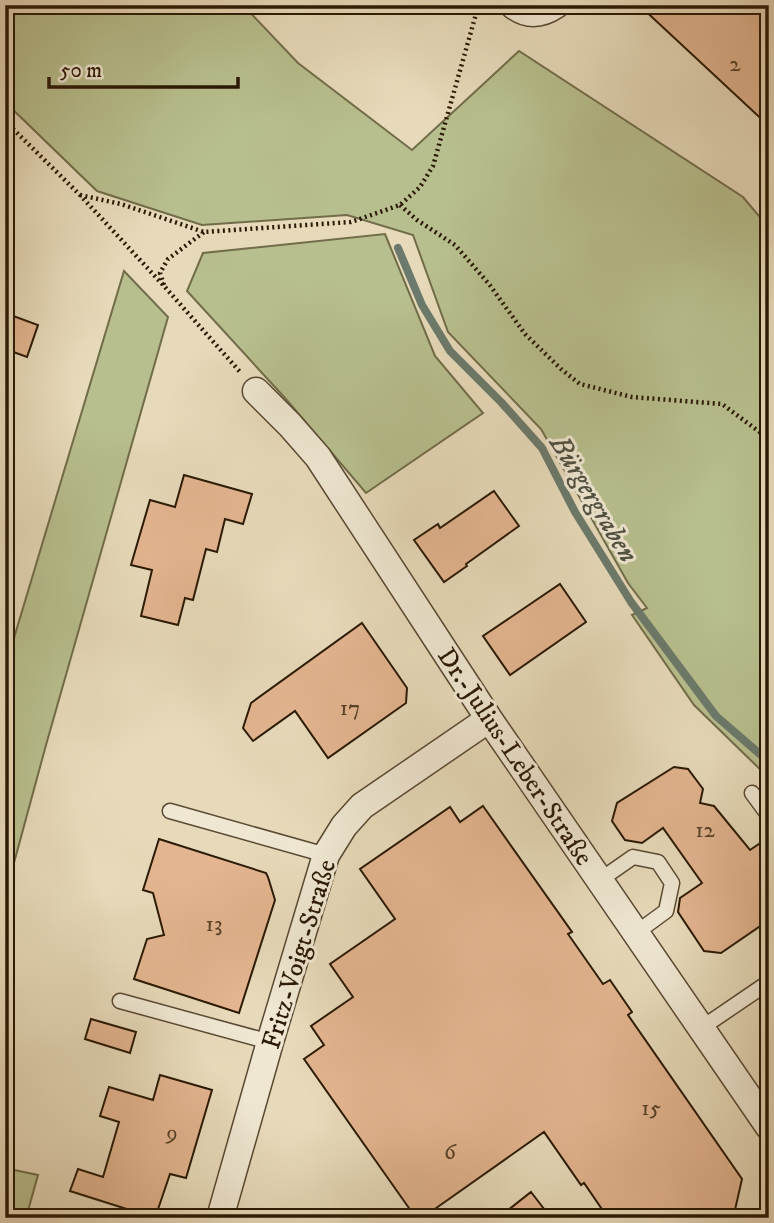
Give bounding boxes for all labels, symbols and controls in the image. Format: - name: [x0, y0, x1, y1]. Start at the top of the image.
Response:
- scale bar: [49, 46, 238, 90]
- house number: 2: [729, 50, 741, 79]
- text: 50 m: [60, 58, 102, 84]
- water label: Bürgergraben: [541, 428, 646, 569]
- street label: Dr.-Julius-Leber-Straße: [430, 642, 600, 872]
- house number: 17: [340, 694, 360, 723]
- house number: 12: [695, 816, 716, 845]
- street label: Fritz-Voigt-Straße: [255, 856, 344, 1053]
- house number: 13: [205, 910, 223, 939]
- house number: 15: [641, 1094, 661, 1123]
- house number: 9: [165, 1119, 178, 1148]
- house number: 6: [444, 1138, 457, 1167]

